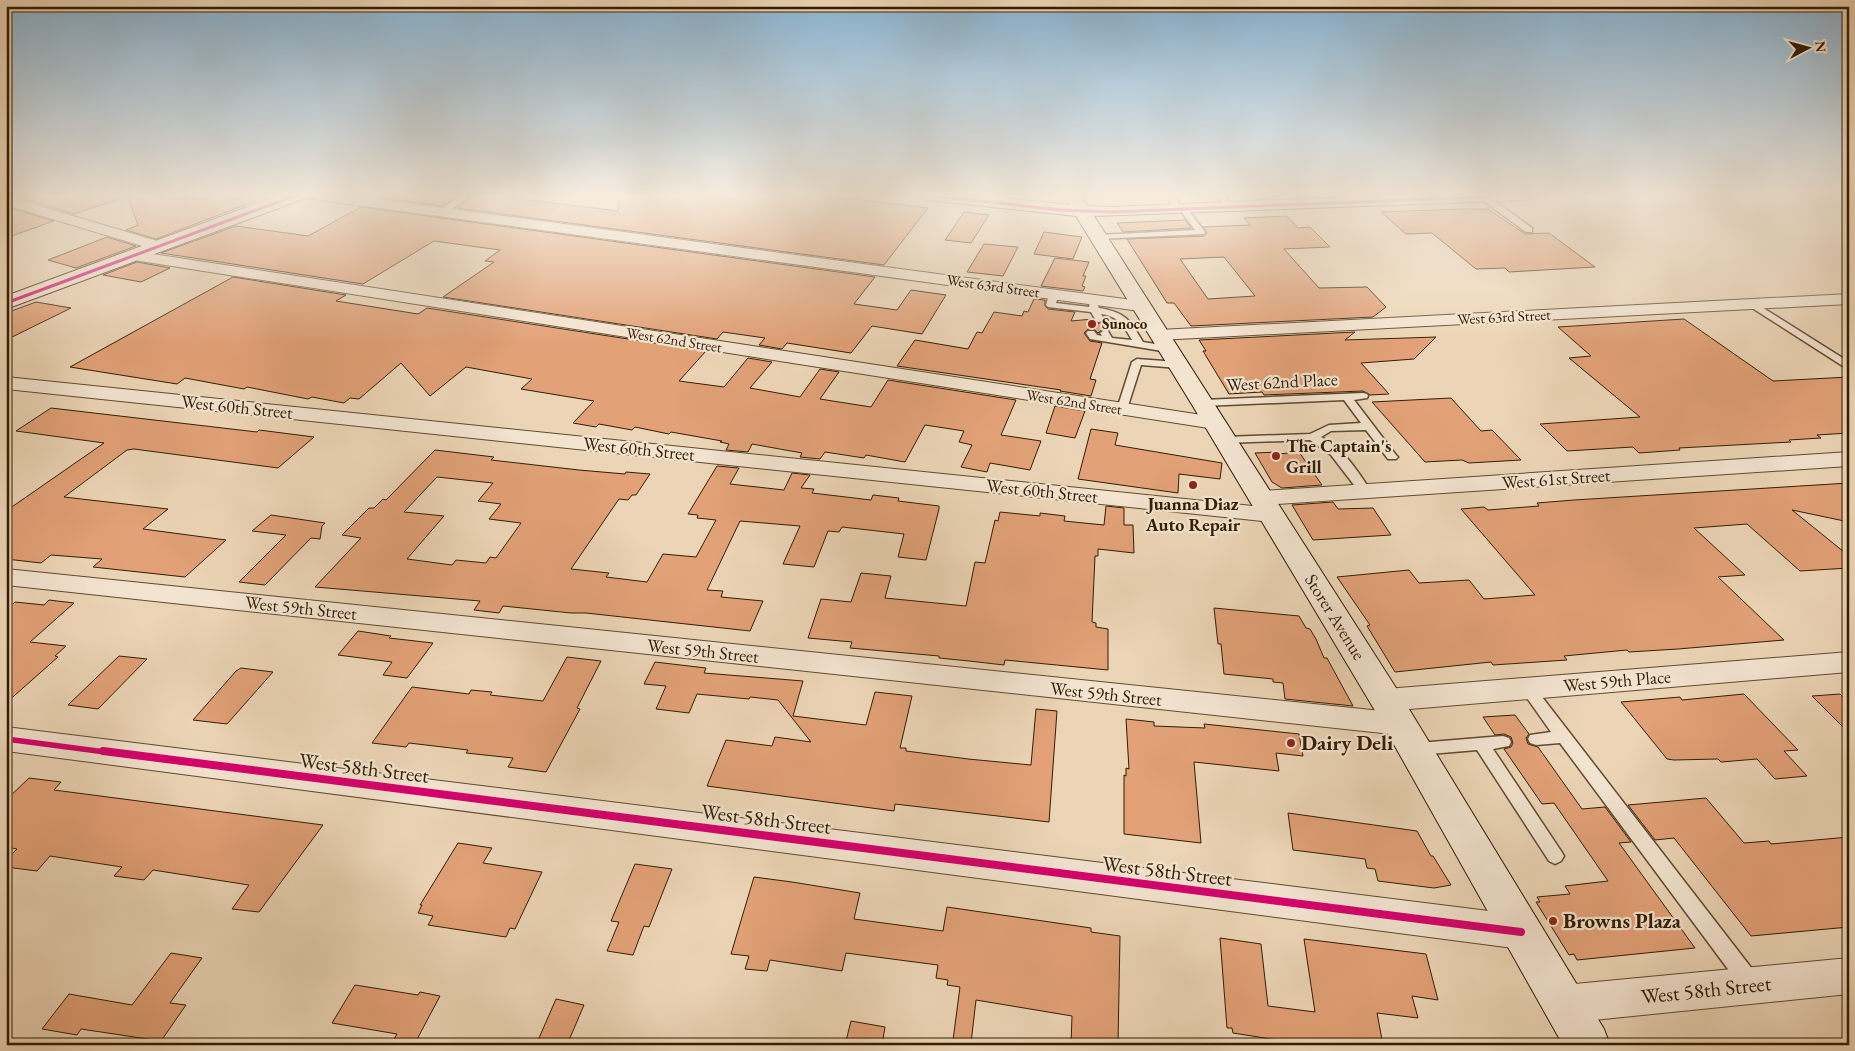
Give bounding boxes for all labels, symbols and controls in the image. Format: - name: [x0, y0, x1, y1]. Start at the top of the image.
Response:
- north arrow: [1782, 22, 1832, 72]
- text: N: [1811, 40, 1831, 54]
- street label: West 63rd Street: [945, 270, 1041, 301]
- street label: West 63rd Street: [1457, 305, 1551, 328]
- place label: Sunoco: [1102, 314, 1148, 333]
- marker: Sunoco: [1086, 318, 1098, 330]
- street label: West 62nd Street: [625, 323, 724, 356]
- street label: West 62nd Place: [1226, 367, 1338, 396]
- street label: West 62nd Street: [1025, 385, 1124, 418]
- street label: West 60th Street: [180, 389, 294, 424]
- street label: West 60th Street: [582, 431, 696, 466]
- place label: The Captain's Grill: [1286, 434, 1391, 478]
- marker: The Captain's Grill: [1270, 450, 1282, 462]
- street label: West 61st Street: [1501, 463, 1611, 494]
- street label: West 60th Street: [985, 473, 1099, 508]
- marker: Juanna Diaz Auto Repair: [1187, 479, 1199, 491]
- place label: Juanna Diaz Auto Repair: [1145, 492, 1241, 536]
- street label: Storer Avenue: [1300, 569, 1371, 664]
- street label: West 59th Street: [244, 590, 358, 625]
- street label: West 59th Street: [646, 633, 760, 668]
- street label: West 59th Place: [1562, 664, 1672, 697]
- street label: West 59th Street: [1049, 676, 1163, 711]
- place label: Dairy Deli: [1301, 729, 1393, 756]
- marker: Dairy Deli: [1285, 737, 1297, 749]
- street label: West 58th Street: [297, 746, 431, 789]
- street label: West 58th Street: [699, 797, 833, 840]
- street label: West 58th Street: [1100, 849, 1234, 892]
- place label: Browns Plaza: [1563, 907, 1682, 934]
- marker: Browns Plaza: [1547, 915, 1559, 927]
- street label: West 58th Street: [1639, 969, 1773, 1010]

